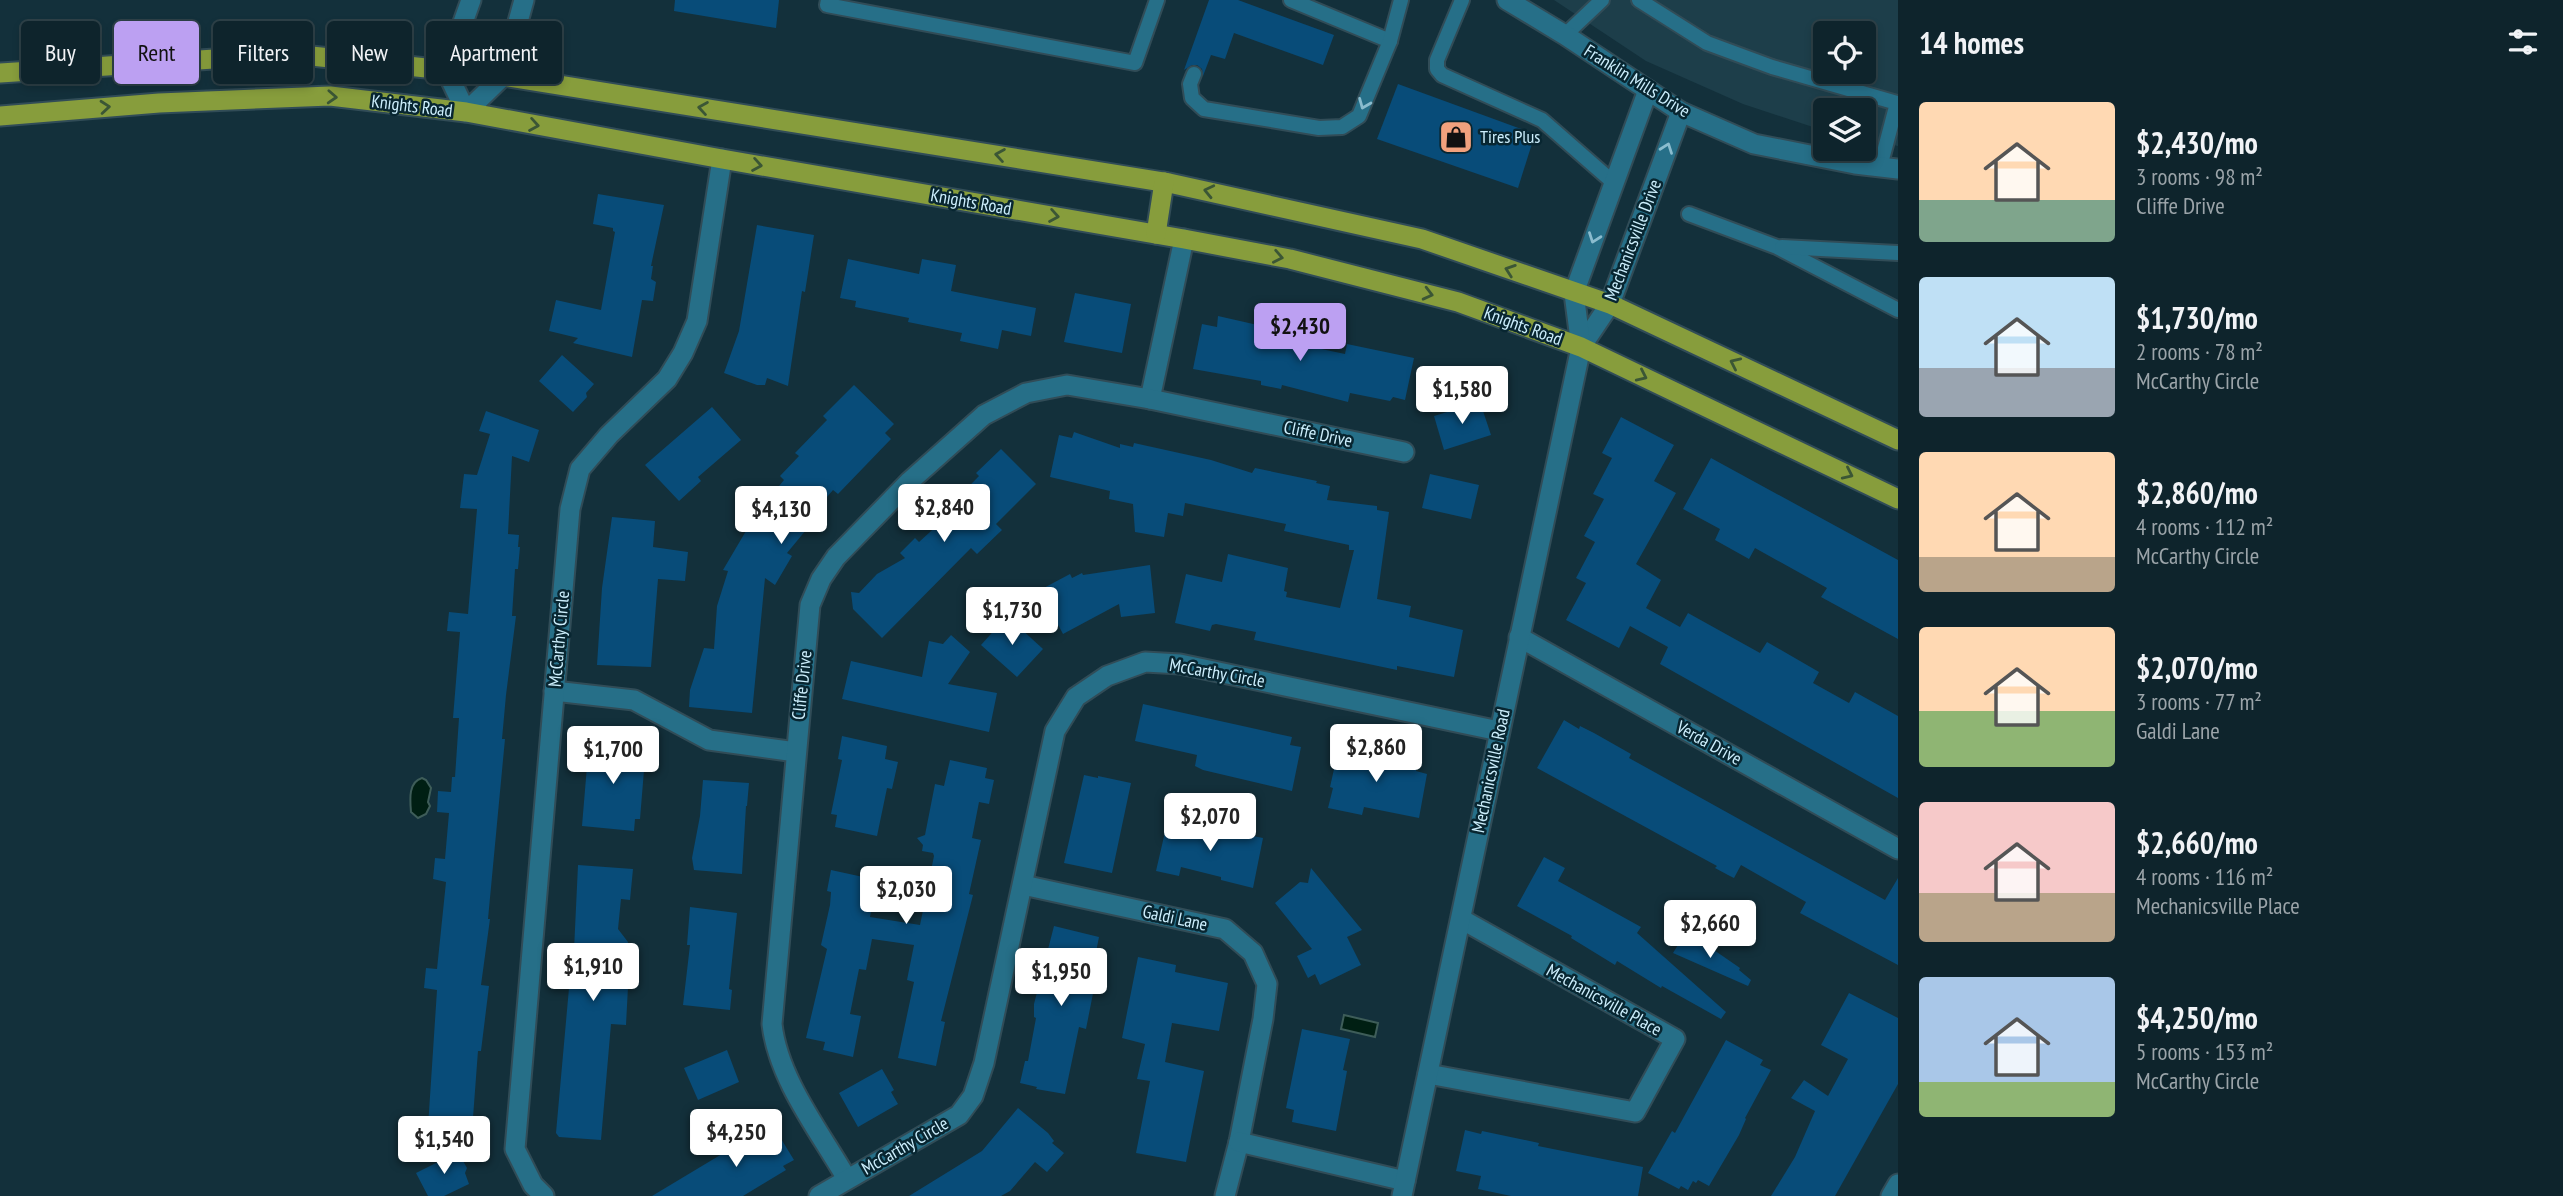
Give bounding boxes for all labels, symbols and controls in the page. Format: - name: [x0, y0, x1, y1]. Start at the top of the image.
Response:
- chip: Buy: [21, 21, 100, 84]
- chip: Rent: [114, 21, 199, 84]
- chip: Filters: [213, 21, 313, 84]
- chip: New: [327, 21, 412, 84]
- chip: Apartment: [426, 21, 562, 84]
- map controls: [1813, 21, 1876, 161]
- button: locate: [1813, 21, 1876, 84]
- text: 14 homes: [1919, 23, 2024, 62]
- icon: filters: [2504, 23, 2542, 61]
- street label: Franklin Mills Drive: [1580, 39, 1695, 122]
- one-way arrow: [327, 89, 338, 104]
- street label: Knights Road: [370, 89, 454, 122]
- one-way arrow: [1359, 97, 1373, 109]
- button: layers: [1813, 98, 1876, 161]
- one-way arrow: [100, 100, 111, 115]
- one-way arrow: [697, 100, 709, 115]
- one-way arrow: [528, 116, 540, 131]
- shop icon: Tires Plus: [1437, 118, 1475, 156]
- text: $2,430/mo: [2136, 123, 2258, 162]
- place label: Tires Plus: [1480, 125, 1540, 148]
- icon: home: [1975, 130, 2059, 214]
- one-way arrow: [1659, 143, 1673, 155]
- one-way arrow: [994, 148, 1006, 163]
- one-way arrow: [751, 157, 763, 172]
- text: 3 rooms · 98 m²: [2136, 162, 2263, 191]
- street label: Mechanicsville Drive: [1599, 176, 1666, 304]
- street label: Knights Road: [929, 183, 1013, 220]
- one-way arrow: [1203, 185, 1215, 200]
- text: Cliffe Drive: [2136, 191, 2225, 220]
- one-way arrow: [1048, 208, 1060, 223]
- one-way arrow: [1588, 231, 1602, 243]
- one-way arrow: [1272, 248, 1284, 263]
- one-way arrow: [1504, 264, 1517, 278]
- one-way arrow: [1422, 286, 1434, 300]
- text: $1,730/mo: [2136, 298, 2258, 337]
- street label: Knights Road: [1481, 301, 1565, 350]
- pin: $2,430: [1243, 304, 1357, 363]
- icon: home: [1975, 305, 2059, 389]
- text: $2,430: [1270, 311, 1330, 340]
- text: 2 rooms · 78 m²: [2136, 337, 2263, 366]
- one-way arrow: [1730, 357, 1742, 371]
- pin: $1,580: [1405, 366, 1519, 426]
- text: McCarthy Circle: [2136, 366, 2259, 395]
- one-way arrow: [1635, 368, 1647, 382]
- text: $1,580: [1432, 374, 1492, 403]
- street label: Cliffe Drive: [1282, 415, 1354, 452]
- one-way arrow: [1840, 466, 1853, 480]
- text: $2,860/mo: [2136, 473, 2258, 512]
- icon: home: [1975, 480, 2059, 564]
- pin: $2,840: [887, 484, 1001, 544]
- pin: $4,130: [724, 486, 838, 546]
- text: $2,840: [914, 492, 974, 521]
- text: $4,130: [751, 494, 811, 523]
- text: 4 rooms · 112 m²: [2136, 512, 2273, 541]
- text: McCarthy Circle: [2136, 541, 2259, 570]
- pin: $1,730: [955, 588, 1069, 647]
- street label: McCarthy Circle: [543, 590, 574, 688]
- text: $1,730: [982, 595, 1042, 624]
- text: $2,070/mo: [2136, 648, 2258, 687]
- street label: Cliffe Drive: [786, 649, 817, 721]
- street label: McCarthy Circle: [1168, 653, 1267, 692]
- icon: home: [1975, 655, 2059, 739]
- text: 3 rooms · 77 m²: [2136, 687, 2262, 716]
- street label: Mechanicsville Road: [1466, 707, 1515, 835]
- street label: Verda Drive: [1672, 715, 1746, 770]
- text: Galdi Lane: [2136, 716, 2220, 745]
- pin: $2,860: [1319, 724, 1433, 784]
- pin: $1,700: [556, 726, 670, 786]
- text: $2,860: [1346, 732, 1406, 761]
- text: $1,700: [583, 734, 643, 763]
- pin: $2,070: [1153, 794, 1267, 853]
- text: $2,070: [1180, 801, 1240, 830]
- text: $2,660/mo: [2136, 823, 2258, 862]
- icon: home: [1975, 830, 2059, 914]
- text: 4 rooms · 116 m²: [2136, 862, 2273, 891]
- pin: $2,030: [849, 866, 963, 926]
- text: $2,030: [876, 874, 936, 903]
- text: Mechanicsville Place: [2136, 891, 2300, 920]
- street label: Galdi Lane: [1141, 899, 1210, 936]
- pin: $2,660: [1653, 900, 1767, 960]
- text: $2,660: [1680, 908, 1740, 937]
- pin: $1,910: [536, 944, 650, 1003]
- pin: $1,950: [1004, 948, 1118, 1008]
- text: $1,910: [563, 951, 623, 980]
- text: $1,950: [1031, 956, 1091, 985]
- street label: Mechanicsville Place: [1543, 958, 1666, 1041]
- text: $4,250/mo: [2136, 998, 2258, 1037]
- icon: home: [1975, 1005, 2059, 1089]
- text: 5 rooms · 153 m²: [2136, 1037, 2273, 1066]
- text: McCarthy Circle: [2136, 1066, 2259, 1095]
- pin: $4,250: [679, 1110, 793, 1169]
- street label: McCarthy Circle: [857, 1111, 952, 1180]
- pin: $1,540: [387, 1116, 501, 1176]
- text: $4,250: [706, 1117, 766, 1146]
- text: $1,540: [414, 1124, 474, 1153]

